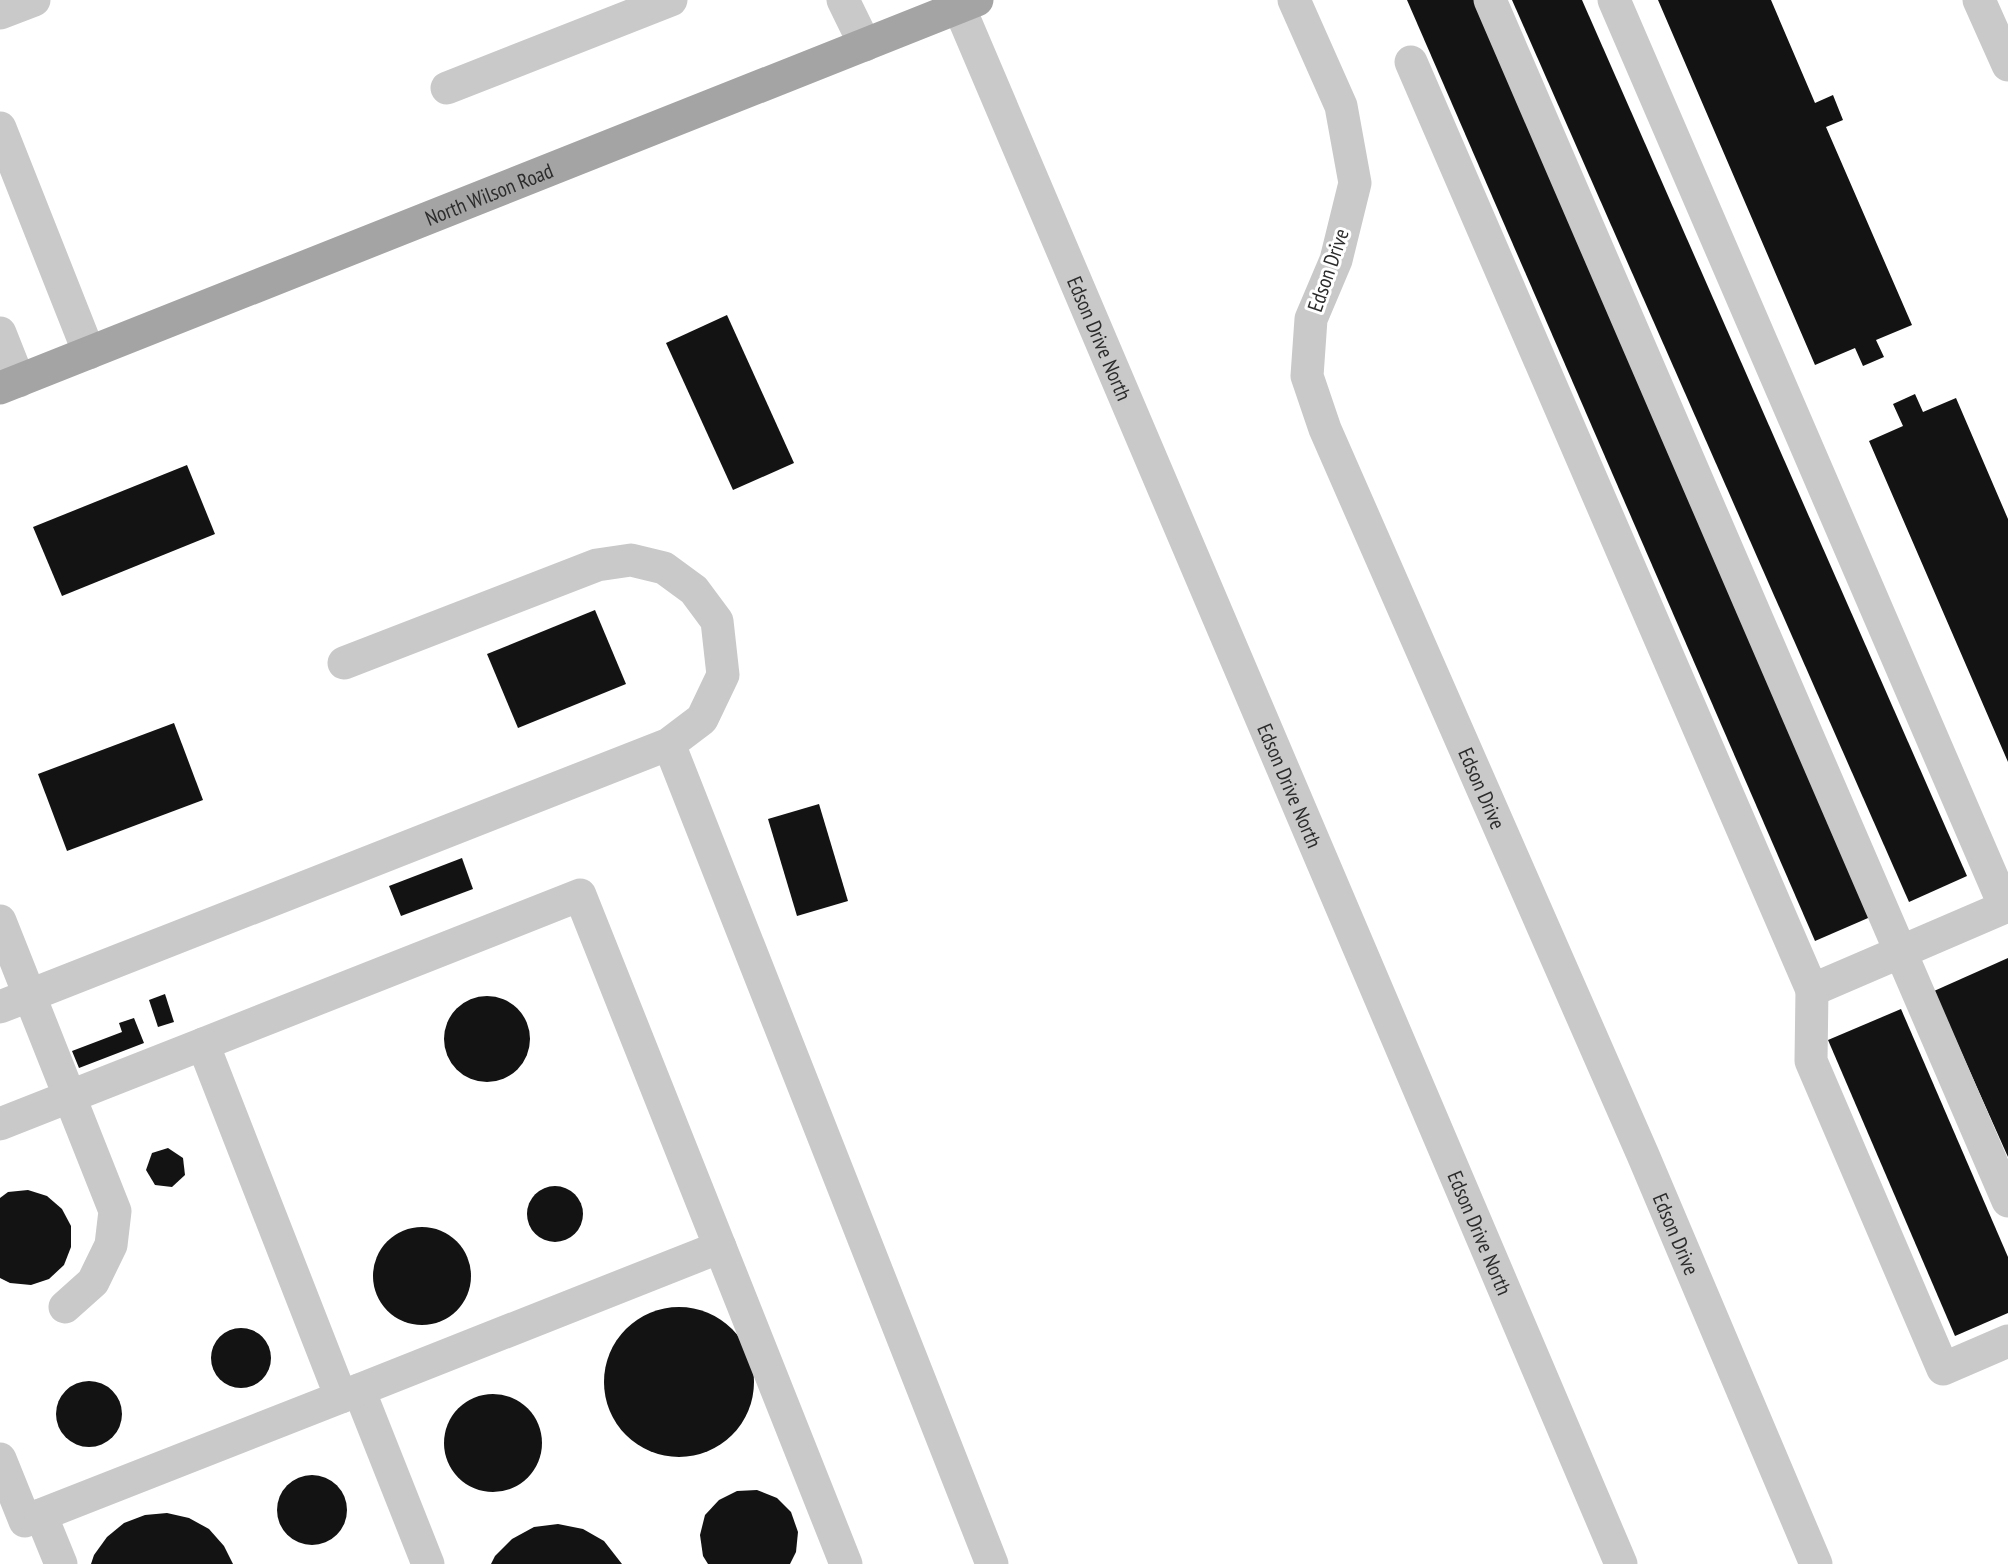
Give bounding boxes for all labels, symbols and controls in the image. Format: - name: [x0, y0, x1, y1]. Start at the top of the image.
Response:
- street label: North Wilson Road: [421, 156, 557, 231]
- street label: Edson Drive: [1301, 225, 1355, 315]
- street label: Edson Drive North: [1062, 272, 1138, 404]
- street label: Edson Drive North: [1252, 719, 1328, 852]
- street label: Edson Drive: [1453, 743, 1512, 833]
- street label: Edson Drive North: [1442, 1167, 1518, 1299]
- street label: Edson Drive: [1647, 1189, 1706, 1279]

